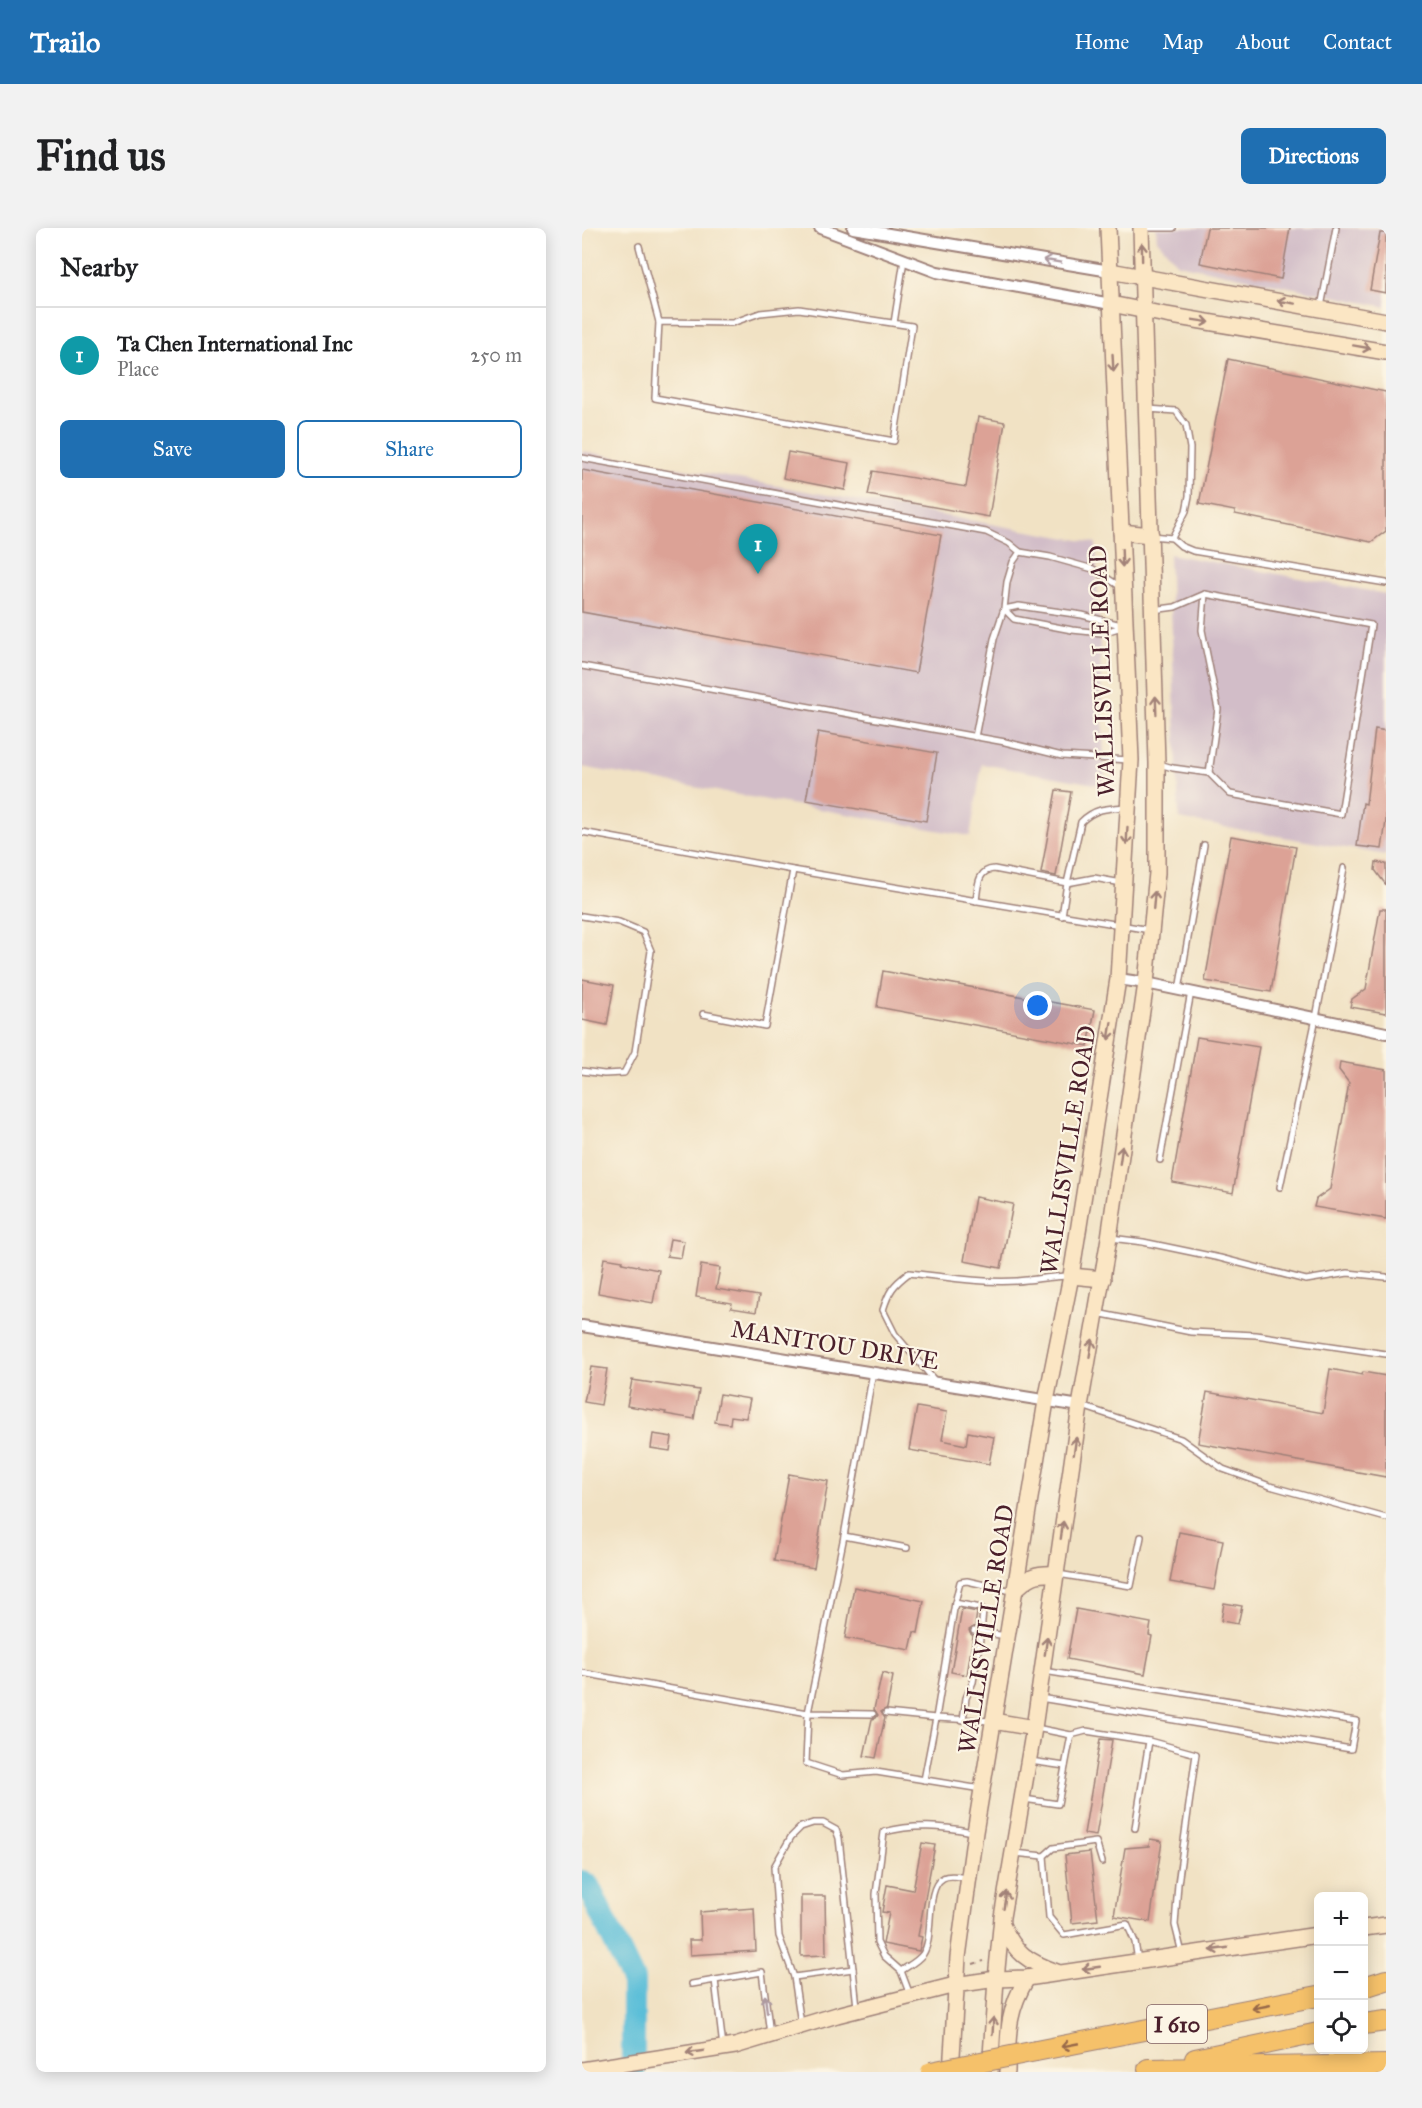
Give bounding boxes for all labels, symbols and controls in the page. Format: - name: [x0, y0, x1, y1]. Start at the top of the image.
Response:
- text: Trailo: [30, 25, 100, 60]
- text: Home: [1074, 29, 1129, 55]
- text: Map: [1162, 29, 1203, 55]
- text: About: [1236, 29, 1290, 55]
- text: Contact: [1323, 29, 1392, 55]
- button: Directions: [1241, 128, 1386, 184]
- text: Find us: [36, 130, 166, 182]
- one-way arrow: [1136, 242, 1147, 262]
- text: Nearby: [60, 251, 138, 283]
- one-way arrow: [1043, 255, 1062, 266]
- one-way arrow: [1277, 296, 1296, 307]
- one-way arrow: [1191, 316, 1210, 327]
- text: Ta Chen International Inc: [117, 330, 353, 357]
- one-way arrow: [1351, 342, 1371, 353]
- text: 1: [76, 343, 83, 367]
- text: 250 m: [470, 343, 522, 367]
- one-way arrow: [1108, 352, 1119, 372]
- text: Place: [117, 357, 159, 381]
- button: Save: [60, 420, 285, 478]
- button: Share: [297, 420, 522, 478]
- pin: 1: [738, 524, 777, 574]
- street label: WALLISVILLE ROAD: [1083, 545, 1121, 797]
- one-way arrow: [1117, 547, 1128, 567]
- one-way arrow: [1150, 695, 1161, 715]
- one-way arrow: [1121, 826, 1132, 846]
- one-way arrow: [1149, 890, 1160, 910]
- your location: [1023, 991, 1052, 1020]
- one-way arrow: [1104, 1020, 1115, 1040]
- street label: WALLISVILLE ROAD: [1033, 1023, 1103, 1277]
- one-way arrow: [1116, 1146, 1127, 1166]
- street label: MANITOU DRIVE: [729, 1314, 941, 1376]
- one-way arrow: [1085, 1339, 1096, 1358]
- one-way arrow: [1069, 1436, 1080, 1456]
- street label: WALLISVILLE ROAD: [951, 1502, 1021, 1756]
- one-way arrow: [1057, 1521, 1068, 1540]
- one-way arrow: [1040, 1636, 1051, 1656]
- one-way arrow: [999, 1891, 1010, 1911]
- map controls: [1314, 1892, 1368, 2054]
- button: +: [1314, 1892, 1368, 1946]
- one-way arrow: [1210, 1944, 1229, 1955]
- button: −: [1314, 1946, 1368, 2000]
- one-way arrow: [1081, 1963, 1101, 1974]
- one-way arrow: [760, 1994, 771, 2014]
- button: locate: [1314, 2000, 1368, 2054]
- one-way arrow: [1252, 2002, 1271, 2013]
- road number: I 610: [1147, 2005, 1207, 2043]
- one-way arrow: [987, 2016, 998, 2036]
- one-way arrow: [1060, 2040, 1080, 2051]
- one-way arrow: [686, 2047, 706, 2058]

